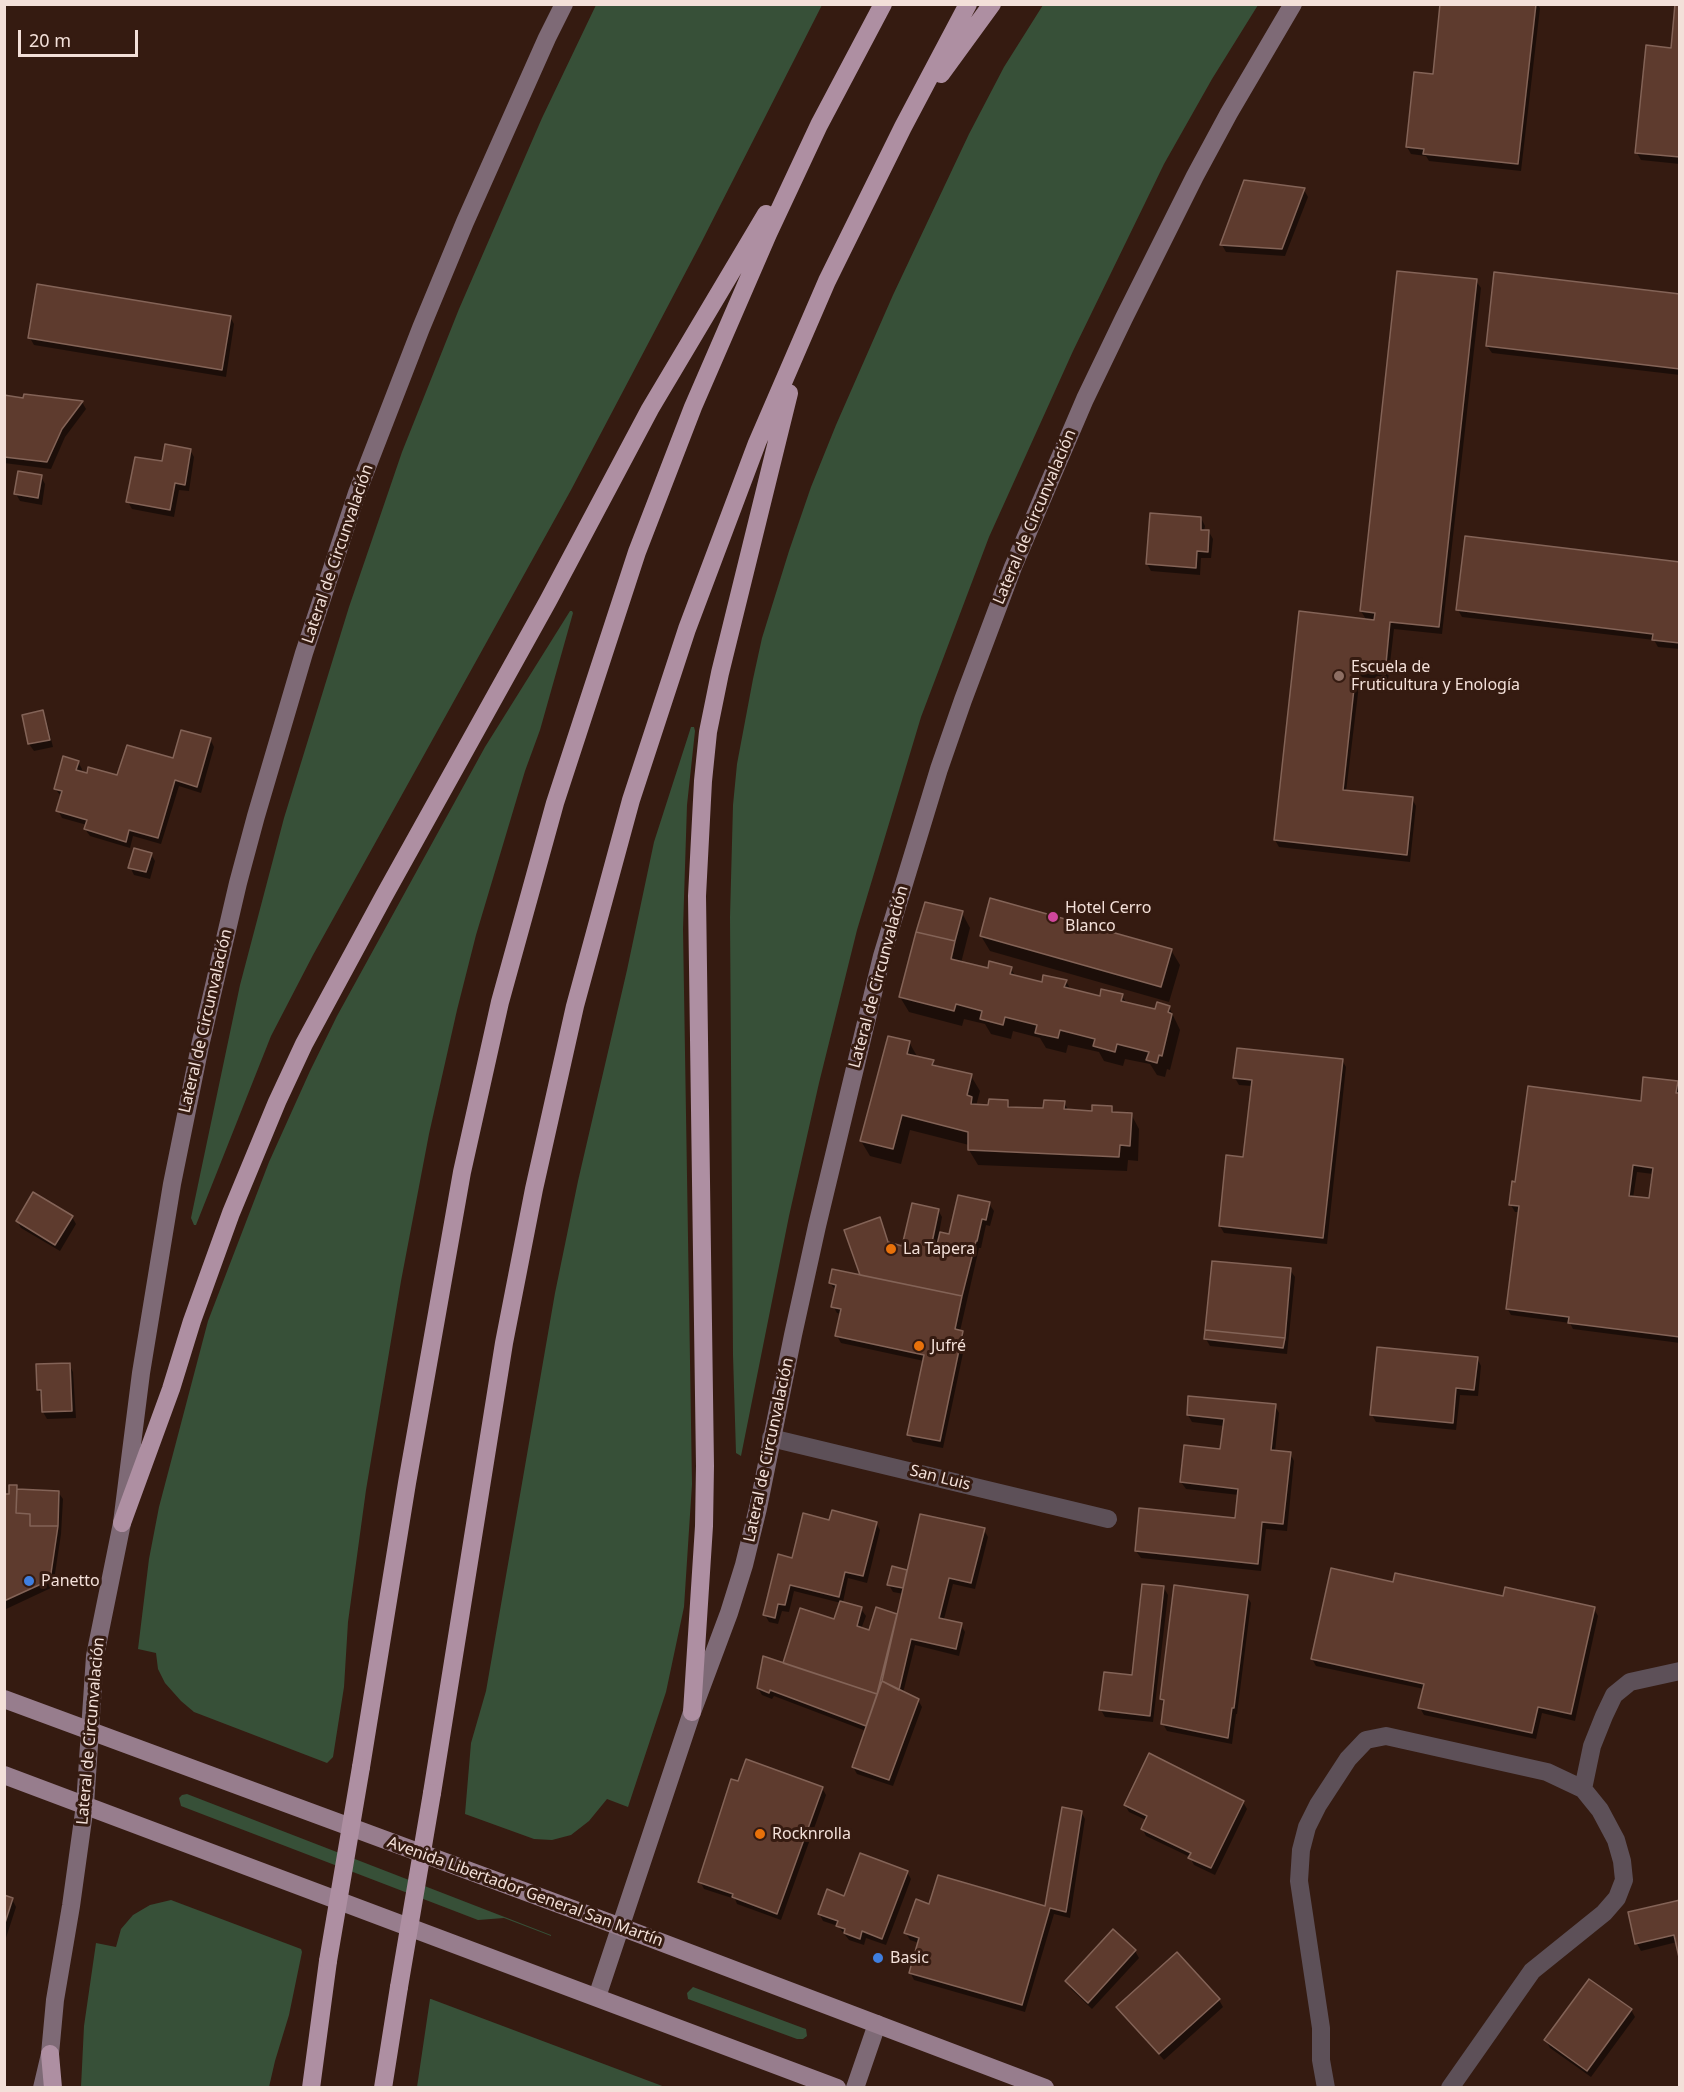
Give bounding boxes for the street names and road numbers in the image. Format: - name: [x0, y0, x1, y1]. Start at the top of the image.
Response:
- street label: Lateral de Circunvalación: [989, 427, 1081, 607]
- street label: Lateral de Circunvalación: [298, 462, 378, 646]
- street label: Lateral de Circunvalación: [845, 884, 913, 1070]
- street label: Lateral de Circunvalación: [175, 927, 237, 1115]
- street label: Lateral de Circunvalación: [740, 1356, 798, 1544]
- street label: San Luis: [908, 1461, 972, 1495]
- street label: Lateral de Circunvalación: [73, 1636, 109, 1826]
- street label: Avenida Libertador General San Martín: [384, 1833, 666, 1951]

